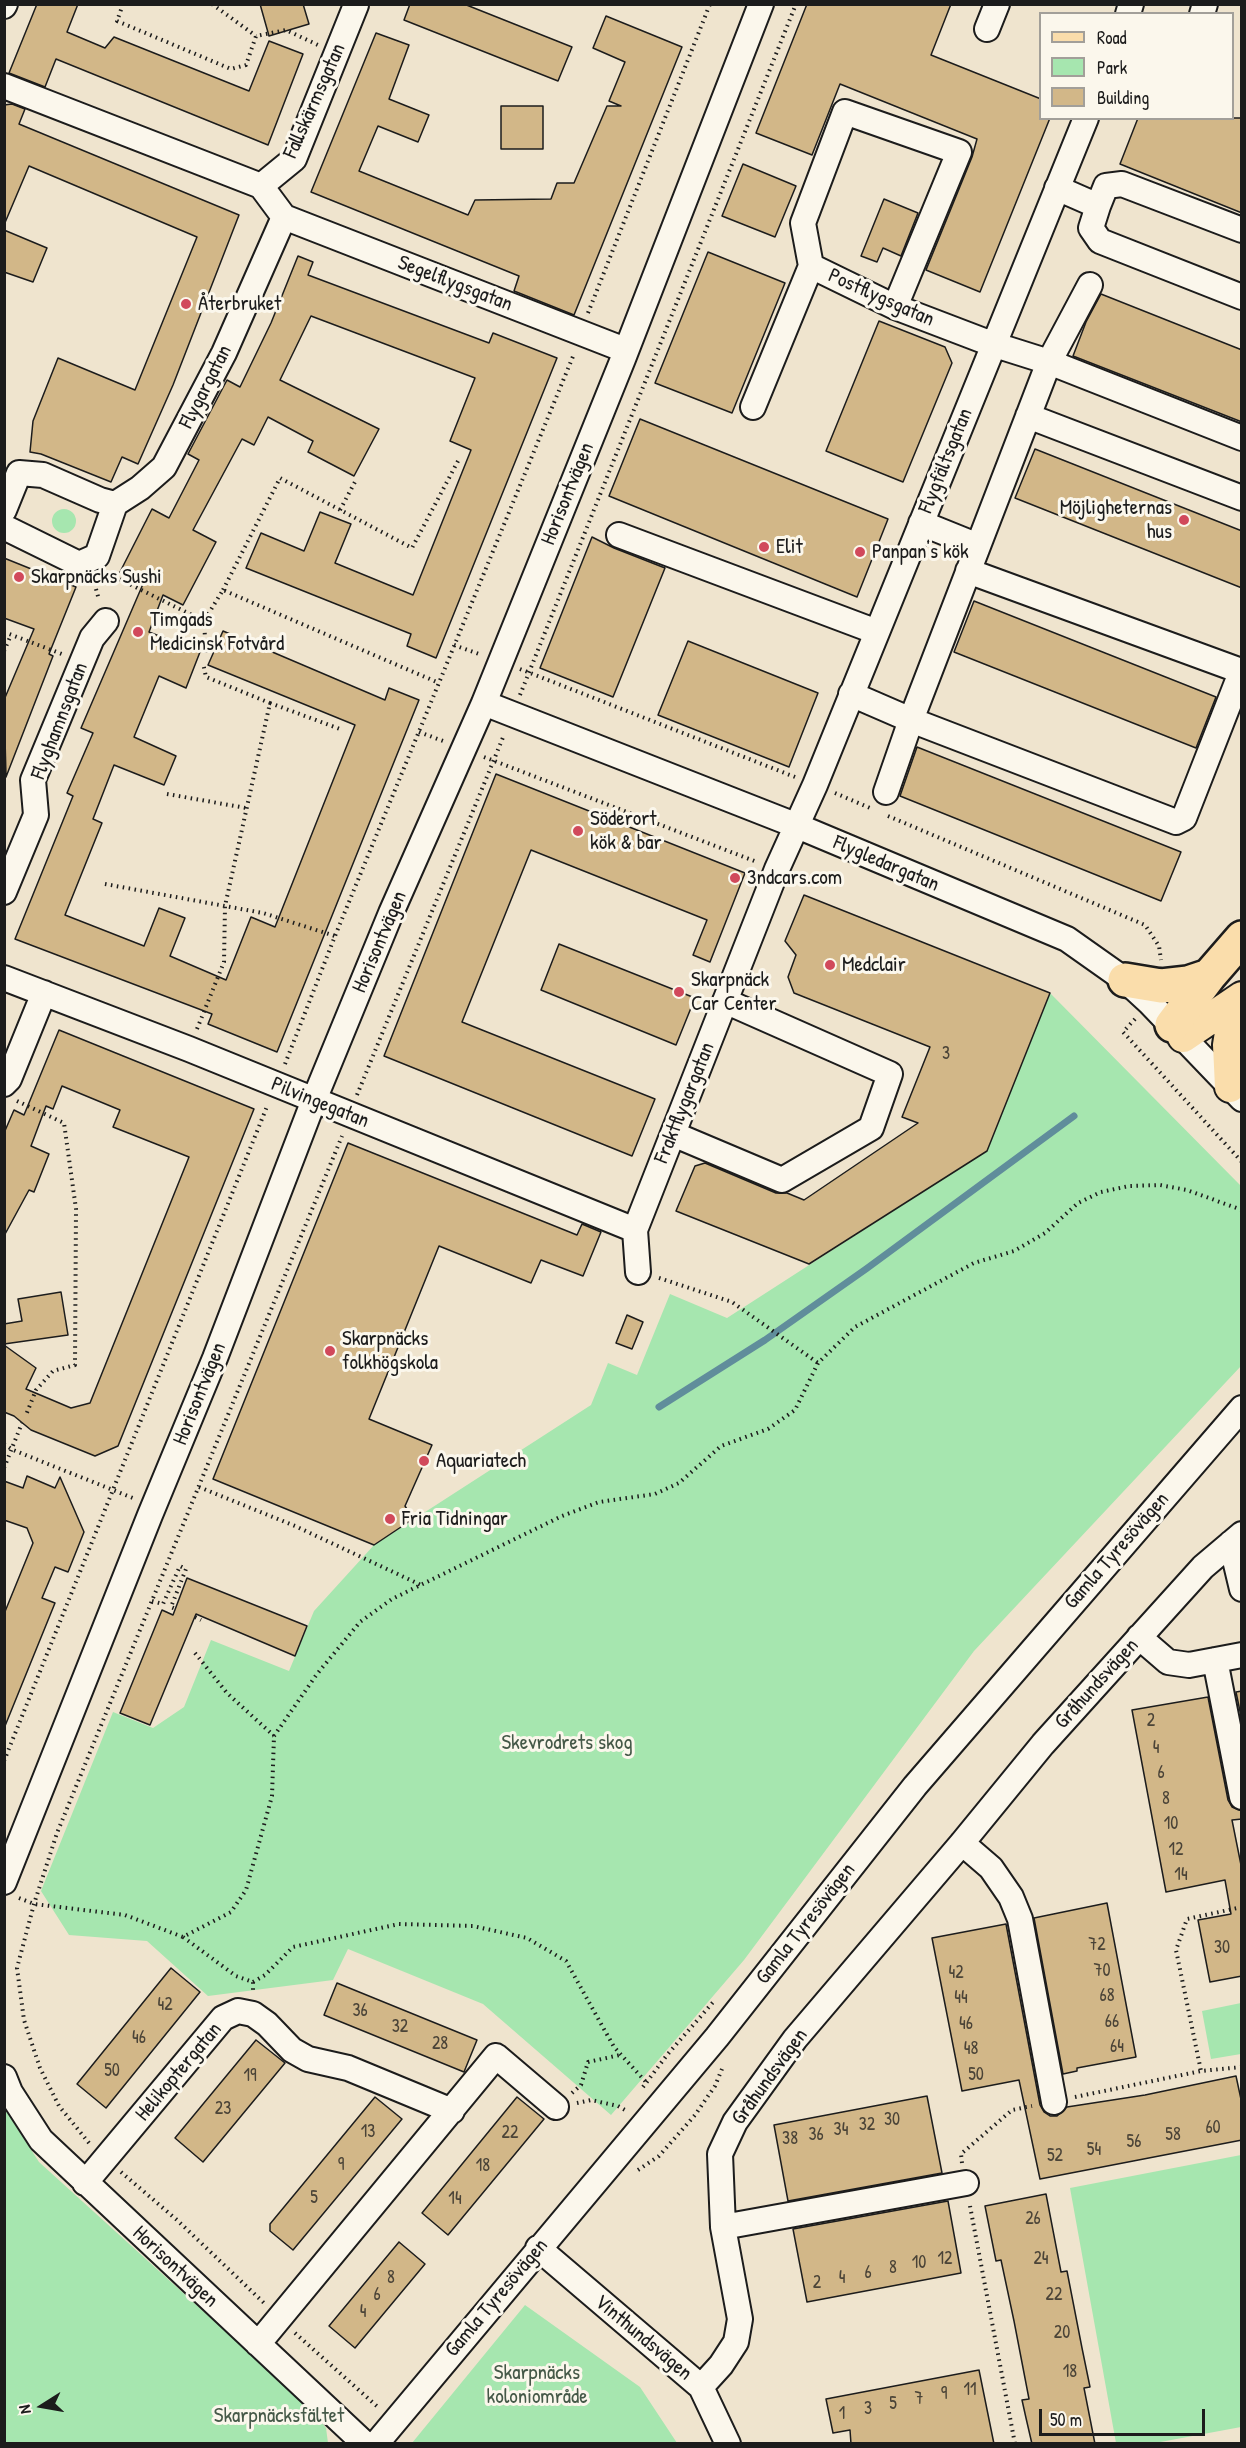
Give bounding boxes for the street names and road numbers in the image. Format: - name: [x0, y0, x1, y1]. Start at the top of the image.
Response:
- street label: Fallskärmsgatan: [278, 40, 352, 162]
- street label: Segelflygsgatan: [394, 251, 516, 317]
- street label: Postflygsgatan: [824, 263, 938, 333]
- street label: Flygargatan: [174, 341, 238, 433]
- street label: Flygfältsgatan: [914, 405, 978, 517]
- street label: Horisontvägen: [536, 439, 600, 549]
- street label: Flyghamnsgatan: [26, 659, 94, 783]
- street label: Flygledargatan: [829, 830, 943, 898]
- street label: Horisontvägen: [347, 887, 413, 997]
- street label: Fraktflygargatan: [649, 1039, 721, 1167]
- street label: Pilvingegatan: [267, 1072, 373, 1134]
- street label: Horisontvägen: [168, 1339, 232, 1449]
- street label: Gamla Tyresövägen: [1059, 1487, 1175, 1615]
- street label: Gråhundsvägen: [1050, 1634, 1144, 1734]
- street label: Gamla Tyresövägen: [751, 1858, 861, 1990]
- street label: Helikoptergatan: [131, 2018, 227, 2126]
- street label: Gråhundsvägen: [727, 2024, 813, 2130]
- street label: Horisontvägen: [127, 2221, 223, 2313]
- street label: Gamla Tyresövägen: [440, 2234, 554, 2362]
- street label: Vinthundsvägen: [589, 2290, 697, 2386]

